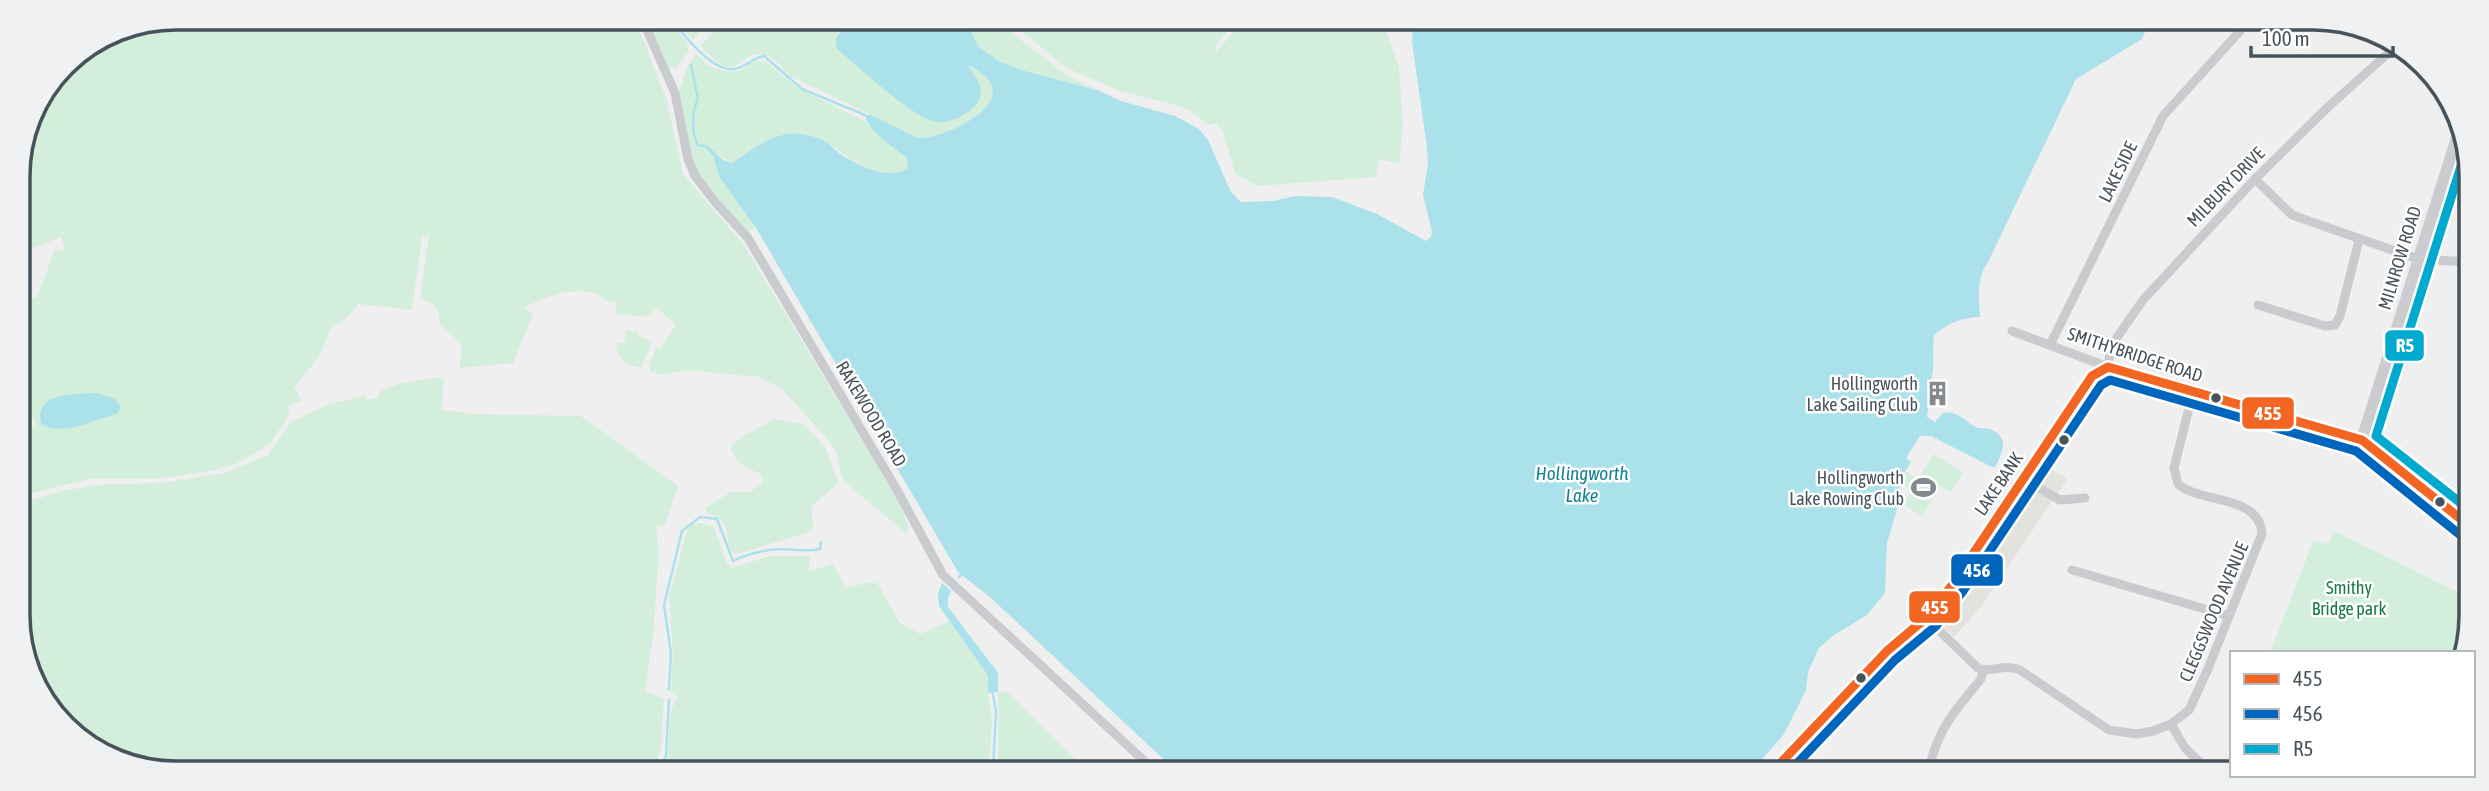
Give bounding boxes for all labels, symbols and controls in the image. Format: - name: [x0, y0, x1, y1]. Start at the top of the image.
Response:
- scale bar: [2251, 14, 2393, 58]
- text: 100 m: [2262, 26, 2310, 50]
- street label: LAKE SIDE: [2094, 138, 2141, 205]
- street label: MILBURY DRIVE: [2183, 142, 2269, 231]
- street label: MILNROW ROAD: [2374, 204, 2425, 312]
- street label: SMITHYBRIDGE ROAD: [2065, 323, 2205, 386]
- line badge: R5: [2384, 329, 2425, 362]
- text: R5: [2396, 334, 2414, 356]
- street label: RAKEWOOD ROAD: [832, 357, 911, 470]
- place label: Hollingworth Lake Sailing Club: [1806, 373, 1918, 415]
- building icon: Hollingworth Lake Sailing Club: [1924, 380, 1952, 408]
- unlabelled marker: [2209, 391, 2223, 405]
- line badge: 455: [2241, 396, 2295, 430]
- text: 455: [2254, 402, 2281, 424]
- unlabelled marker: [2057, 433, 2071, 447]
- street label: LAKE BANK: [1970, 448, 2027, 519]
- water label: Hollingworth Lake: [1536, 462, 1628, 506]
- place label: Hollingworth Lake Rowing Club: [1789, 467, 1904, 509]
- sports icon: Hollingworth Lake Rowing Club: [1910, 474, 1938, 502]
- unlabelled marker: [2433, 495, 2447, 509]
- street label: CLEGGSWOOD AVENUE: [2175, 539, 2253, 685]
- line badge: 456: [1950, 553, 2004, 587]
- text: 456: [1963, 559, 1990, 581]
- park label: Smithy Bridge park: [2312, 577, 2386, 619]
- line badge: 455: [1908, 590, 1961, 624]
- text: 455: [1921, 596, 1948, 618]
- legend: [2230, 651, 2475, 777]
- text: 455: [2293, 666, 2323, 690]
- unlabelled marker: [1854, 671, 1868, 685]
- text: 456: [2293, 701, 2323, 725]
- text: R5: [2293, 736, 2313, 760]

